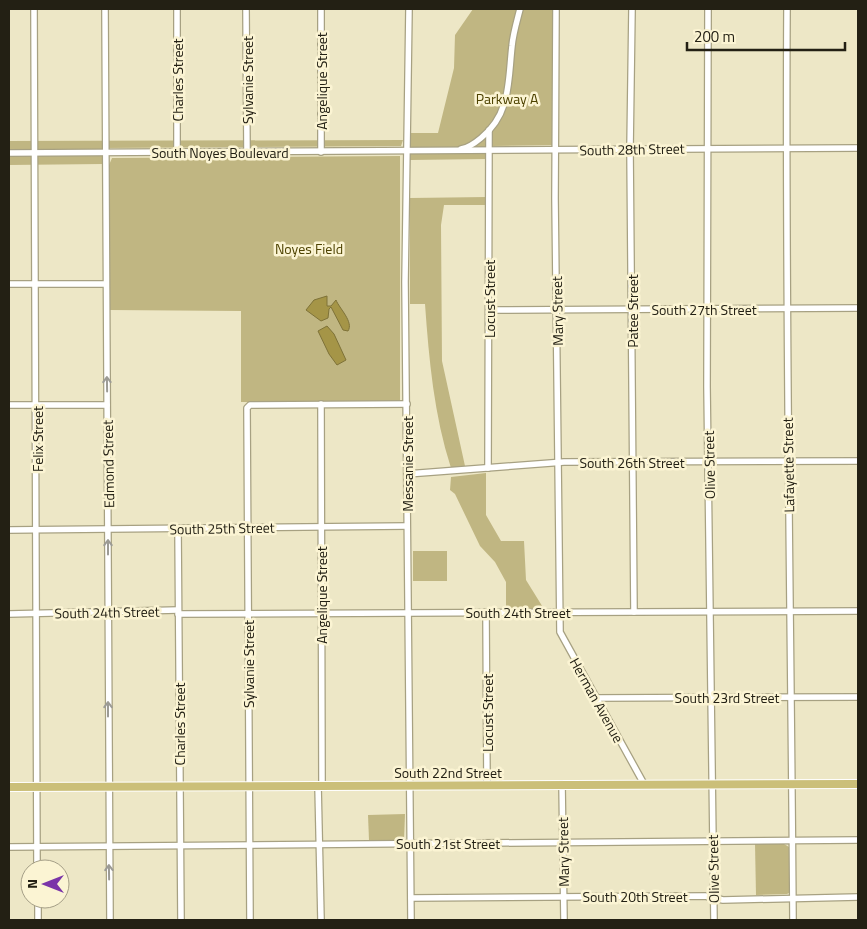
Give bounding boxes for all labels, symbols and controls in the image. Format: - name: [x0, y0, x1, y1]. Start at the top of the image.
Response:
- scale bar: [687, 20, 844, 52]
- text: 200 m: [694, 25, 735, 48]
- street label: Angelique Street: [311, 32, 332, 130]
- street label: Sylvanie Street: [237, 36, 258, 124]
- street label: Charles Street: [167, 38, 188, 121]
- park label: Parkway A: [476, 88, 539, 109]
- street label: South 28th Street: [579, 138, 685, 160]
- street label: South Noyes Boulevard: [151, 142, 289, 163]
- park label: Noyes Field: [275, 238, 343, 259]
- street label: Locust Street: [479, 260, 500, 338]
- street label: Patee Street: [622, 274, 643, 348]
- street label: Mary Street: [546, 276, 568, 346]
- street label: South 27th Street: [651, 299, 757, 320]
- one-way arrow: [102, 376, 112, 392]
- street label: Felix Street: [27, 406, 48, 472]
- street label: Messanie Street: [397, 416, 418, 512]
- street label: Lafayette Street: [777, 417, 799, 513]
- street label: Edmond Street: [97, 420, 119, 508]
- street label: Olive Street: [698, 431, 720, 499]
- street label: South 26th Street: [579, 452, 685, 473]
- street label: South 25th Street: [169, 517, 275, 539]
- one-way arrow: [103, 539, 113, 555]
- street label: Angelique Street: [311, 546, 332, 644]
- street label: South 24th Street: [54, 601, 160, 623]
- street label: South 24th Street: [465, 602, 571, 623]
- street label: Sylvanie Street: [238, 620, 259, 708]
- street label: Herman Avenue: [565, 654, 629, 746]
- street label: Locust Street: [477, 674, 498, 752]
- street label: Charles Street: [169, 682, 190, 765]
- street label: South 23rd Street: [675, 687, 780, 708]
- one-way arrow: [103, 701, 113, 718]
- street label: South 22nd Street: [394, 762, 502, 783]
- street label: Mary Street: [552, 817, 574, 887]
- street label: South 21st Street: [396, 833, 500, 854]
- street label: Olive Street: [702, 835, 724, 903]
- north arrow: [20, 859, 70, 909]
- one-way arrow: [104, 864, 114, 880]
- text: N: [21, 879, 42, 889]
- street label: South 20th Street: [582, 886, 688, 907]

